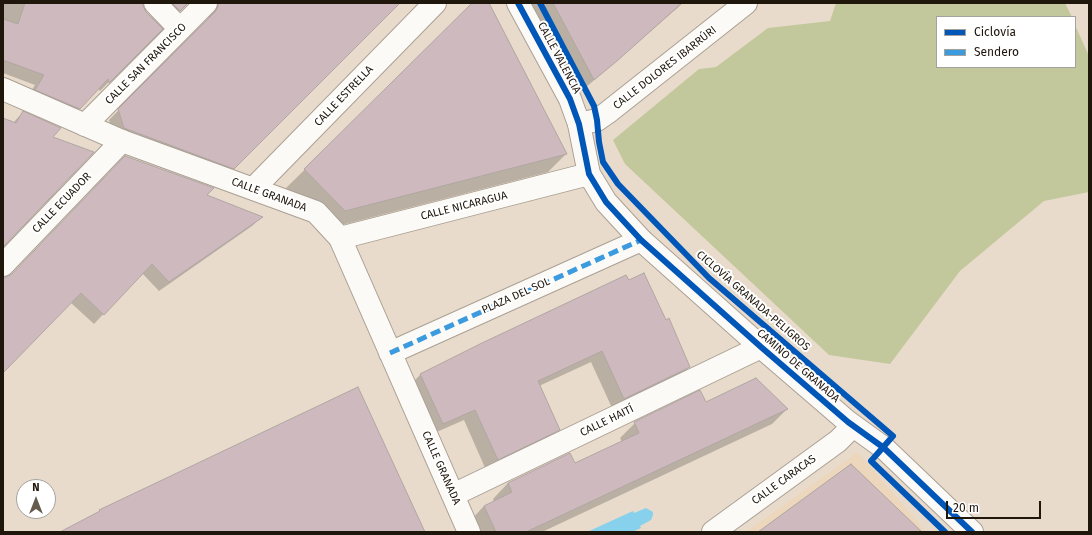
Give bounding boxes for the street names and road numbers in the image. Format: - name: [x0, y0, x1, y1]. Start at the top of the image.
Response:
- street label: CALLE VALENCIA: [535, 20, 583, 96]
- street label: CALLE SAN FRANCISCO: [103, 21, 189, 107]
- street label: CALLE DOLORES IBARRÚRI: [611, 24, 719, 112]
- street label: CALLE ESTRELLA: [312, 63, 376, 129]
- street label: CALLE ECUADOR: [30, 170, 94, 236]
- street label: CALLE GRANADA: [230, 175, 308, 215]
- street label: CALLE NICARAGUA: [419, 189, 509, 223]
- street label: CICLOVÍA GRANADA-PELIGROS: [694, 248, 812, 354]
- street label: PLAZA DEL SOL: [480, 275, 552, 317]
- street label: CAMINO DE GRANADA: [754, 327, 842, 405]
- street label: CALLE HAITÍ: [578, 402, 636, 440]
- street label: CALLE GRANADA: [419, 429, 463, 507]
- street label: CALLE CARACAS: [749, 452, 819, 508]

